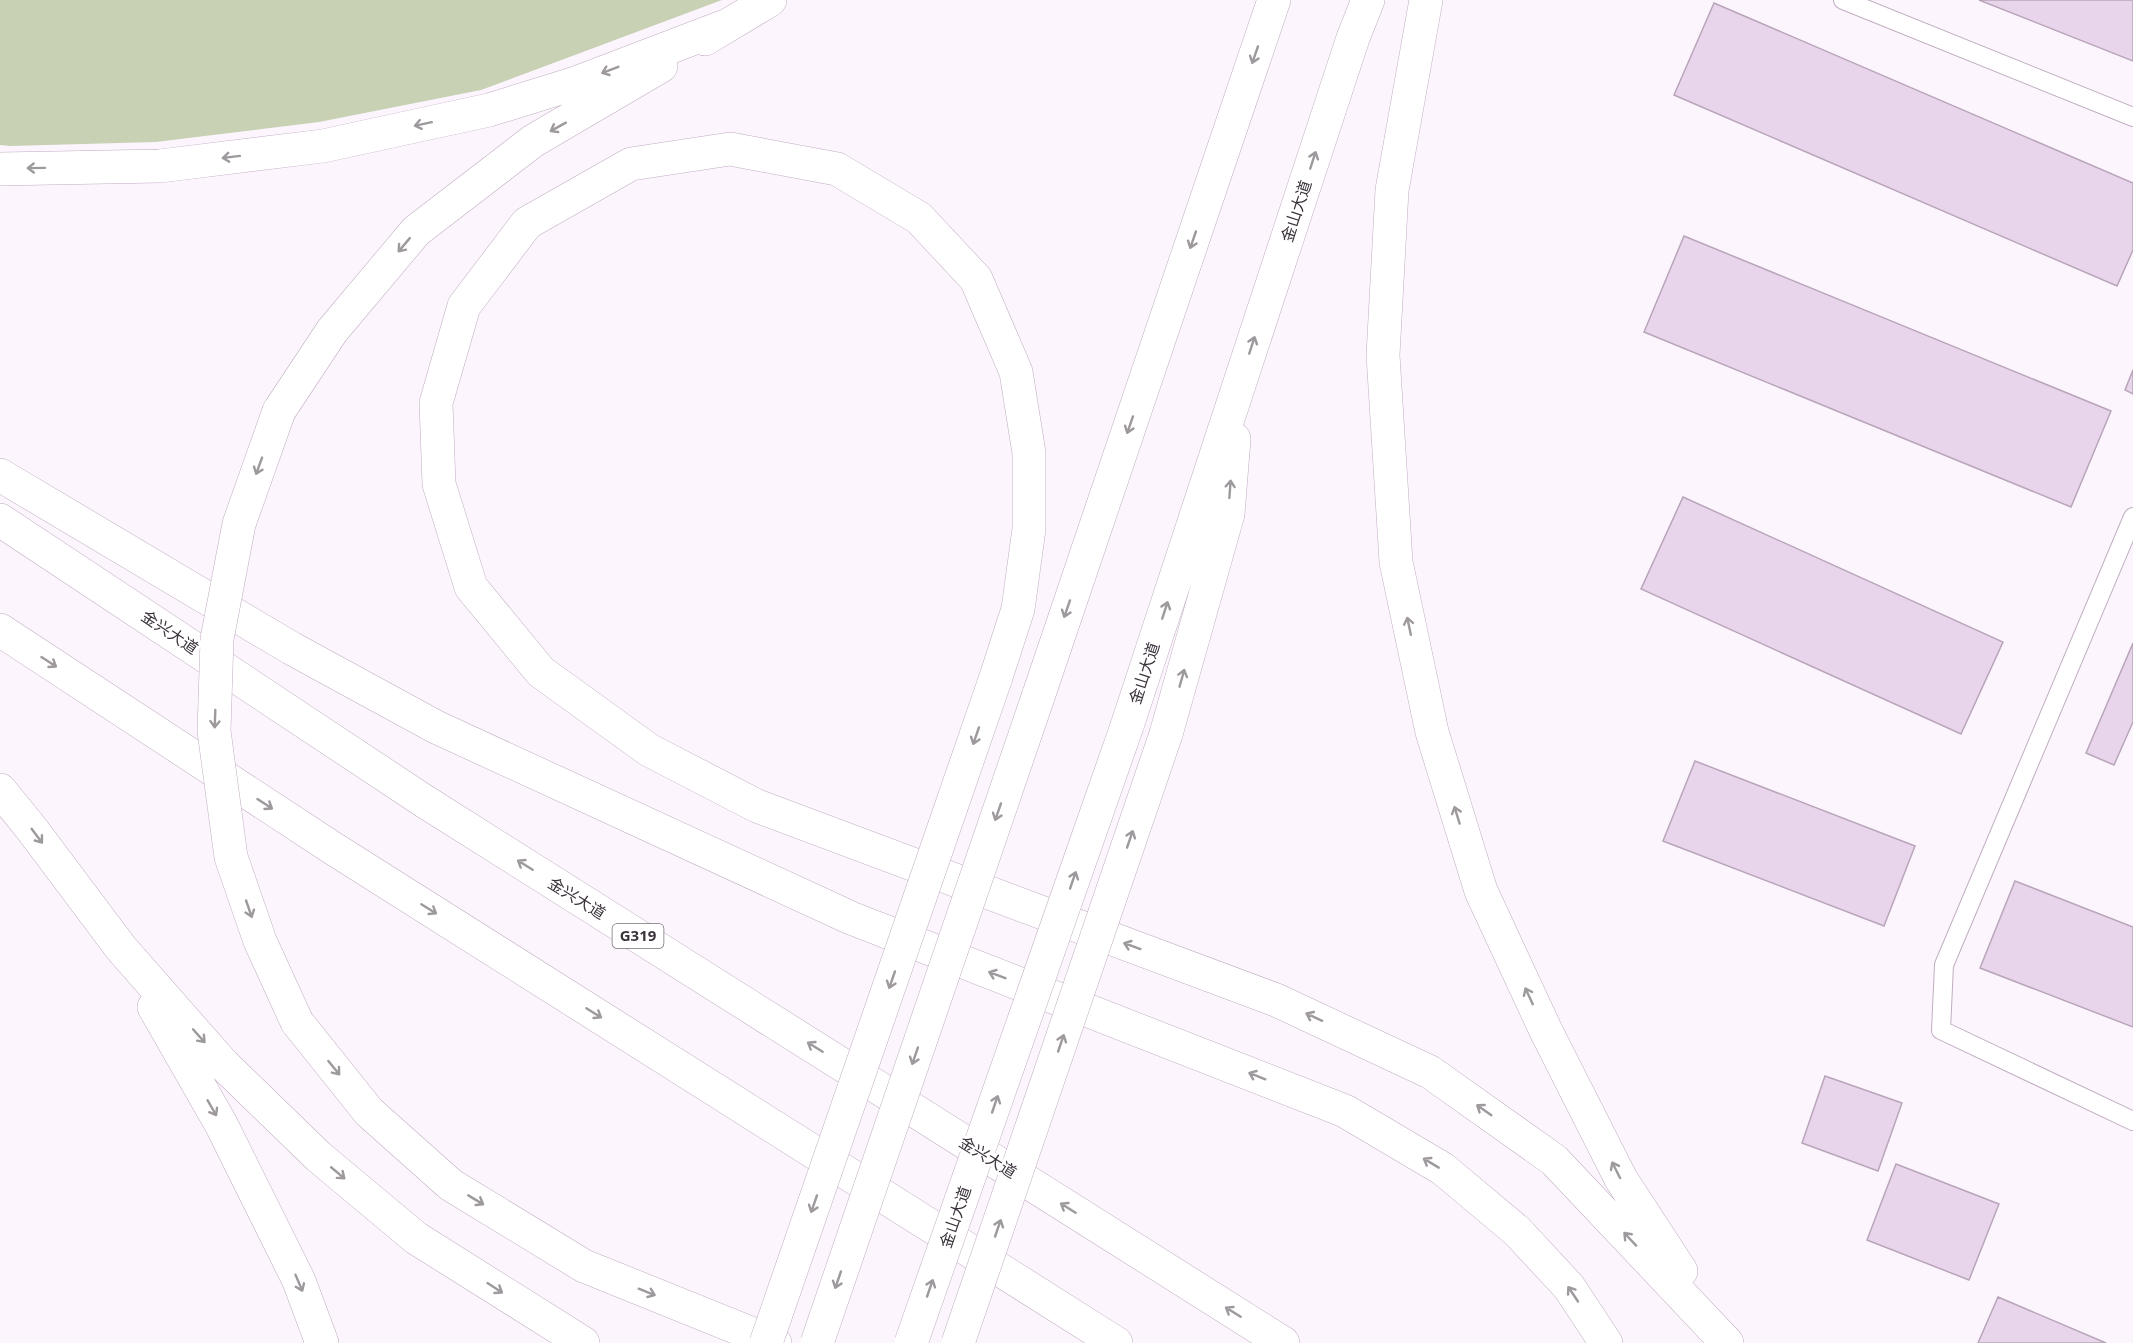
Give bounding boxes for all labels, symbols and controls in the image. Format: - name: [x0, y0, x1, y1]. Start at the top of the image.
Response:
- one-way arrow: [1249, 45, 1260, 64]
- one-way arrow: [601, 65, 620, 76]
- one-way arrow: [413, 119, 432, 131]
- one-way arrow: [550, 121, 567, 133]
- one-way arrow: [1308, 151, 1319, 170]
- one-way arrow: [221, 152, 241, 163]
- one-way arrow: [27, 162, 47, 174]
- street label: 金山大道: [1276, 177, 1316, 245]
- one-way arrow: [1186, 230, 1197, 249]
- one-way arrow: [397, 237, 411, 252]
- one-way arrow: [1247, 336, 1258, 355]
- one-way arrow: [1123, 415, 1134, 434]
- one-way arrow: [253, 456, 264, 475]
- one-way arrow: [1225, 480, 1236, 500]
- one-way arrow: [1061, 599, 1072, 618]
- one-way arrow: [1160, 601, 1171, 620]
- street label: 金兴大道: [137, 605, 203, 659]
- one-way arrow: [1403, 617, 1414, 636]
- street label: 金山大道: [1124, 639, 1164, 707]
- one-way arrow: [40, 657, 57, 669]
- one-way arrow: [1177, 669, 1188, 688]
- one-way arrow: [209, 708, 220, 728]
- one-way arrow: [969, 726, 980, 745]
- one-way arrow: [256, 798, 273, 810]
- one-way arrow: [992, 802, 1003, 821]
- one-way arrow: [1451, 806, 1462, 825]
- one-way arrow: [31, 827, 43, 843]
- one-way arrow: [1126, 830, 1137, 849]
- one-way arrow: [517, 858, 534, 871]
- one-way arrow: [1068, 871, 1079, 890]
- street label: 金兴大道: [544, 872, 610, 924]
- one-way arrow: [245, 899, 256, 918]
- one-way arrow: [420, 903, 437, 915]
- road number: G319: [612, 924, 664, 948]
- one-way arrow: [1124, 940, 1142, 951]
- one-way arrow: [988, 969, 1007, 980]
- one-way arrow: [885, 970, 896, 988]
- one-way arrow: [1523, 987, 1535, 1005]
- one-way arrow: [585, 1007, 602, 1019]
- one-way arrow: [1305, 1011, 1323, 1023]
- one-way arrow: [192, 1028, 206, 1043]
- one-way arrow: [1056, 1035, 1067, 1053]
- one-way arrow: [806, 1041, 823, 1054]
- one-way arrow: [909, 1046, 920, 1065]
- one-way arrow: [327, 1060, 341, 1075]
- one-way arrow: [1248, 1070, 1267, 1081]
- one-way arrow: [990, 1095, 1001, 1114]
- one-way arrow: [207, 1099, 219, 1116]
- one-way arrow: [1477, 1104, 1493, 1117]
- street label: 金兴大道: [955, 1131, 1021, 1183]
- one-way arrow: [1423, 1156, 1440, 1168]
- one-way arrow: [1610, 1161, 1622, 1179]
- one-way arrow: [330, 1166, 346, 1179]
- street label: 金山大道: [934, 1183, 976, 1251]
- one-way arrow: [808, 1194, 819, 1212]
- one-way arrow: [467, 1195, 484, 1207]
- one-way arrow: [1060, 1201, 1077, 1213]
- one-way arrow: [993, 1219, 1004, 1238]
- one-way arrow: [1623, 1232, 1637, 1247]
- one-way arrow: [832, 1270, 843, 1289]
- one-way arrow: [294, 1273, 305, 1291]
- one-way arrow: [926, 1279, 937, 1298]
- one-way arrow: [486, 1282, 502, 1294]
- one-way arrow: [637, 1287, 656, 1298]
- one-way arrow: [1567, 1287, 1579, 1303]
- one-way arrow: [1225, 1305, 1242, 1317]

